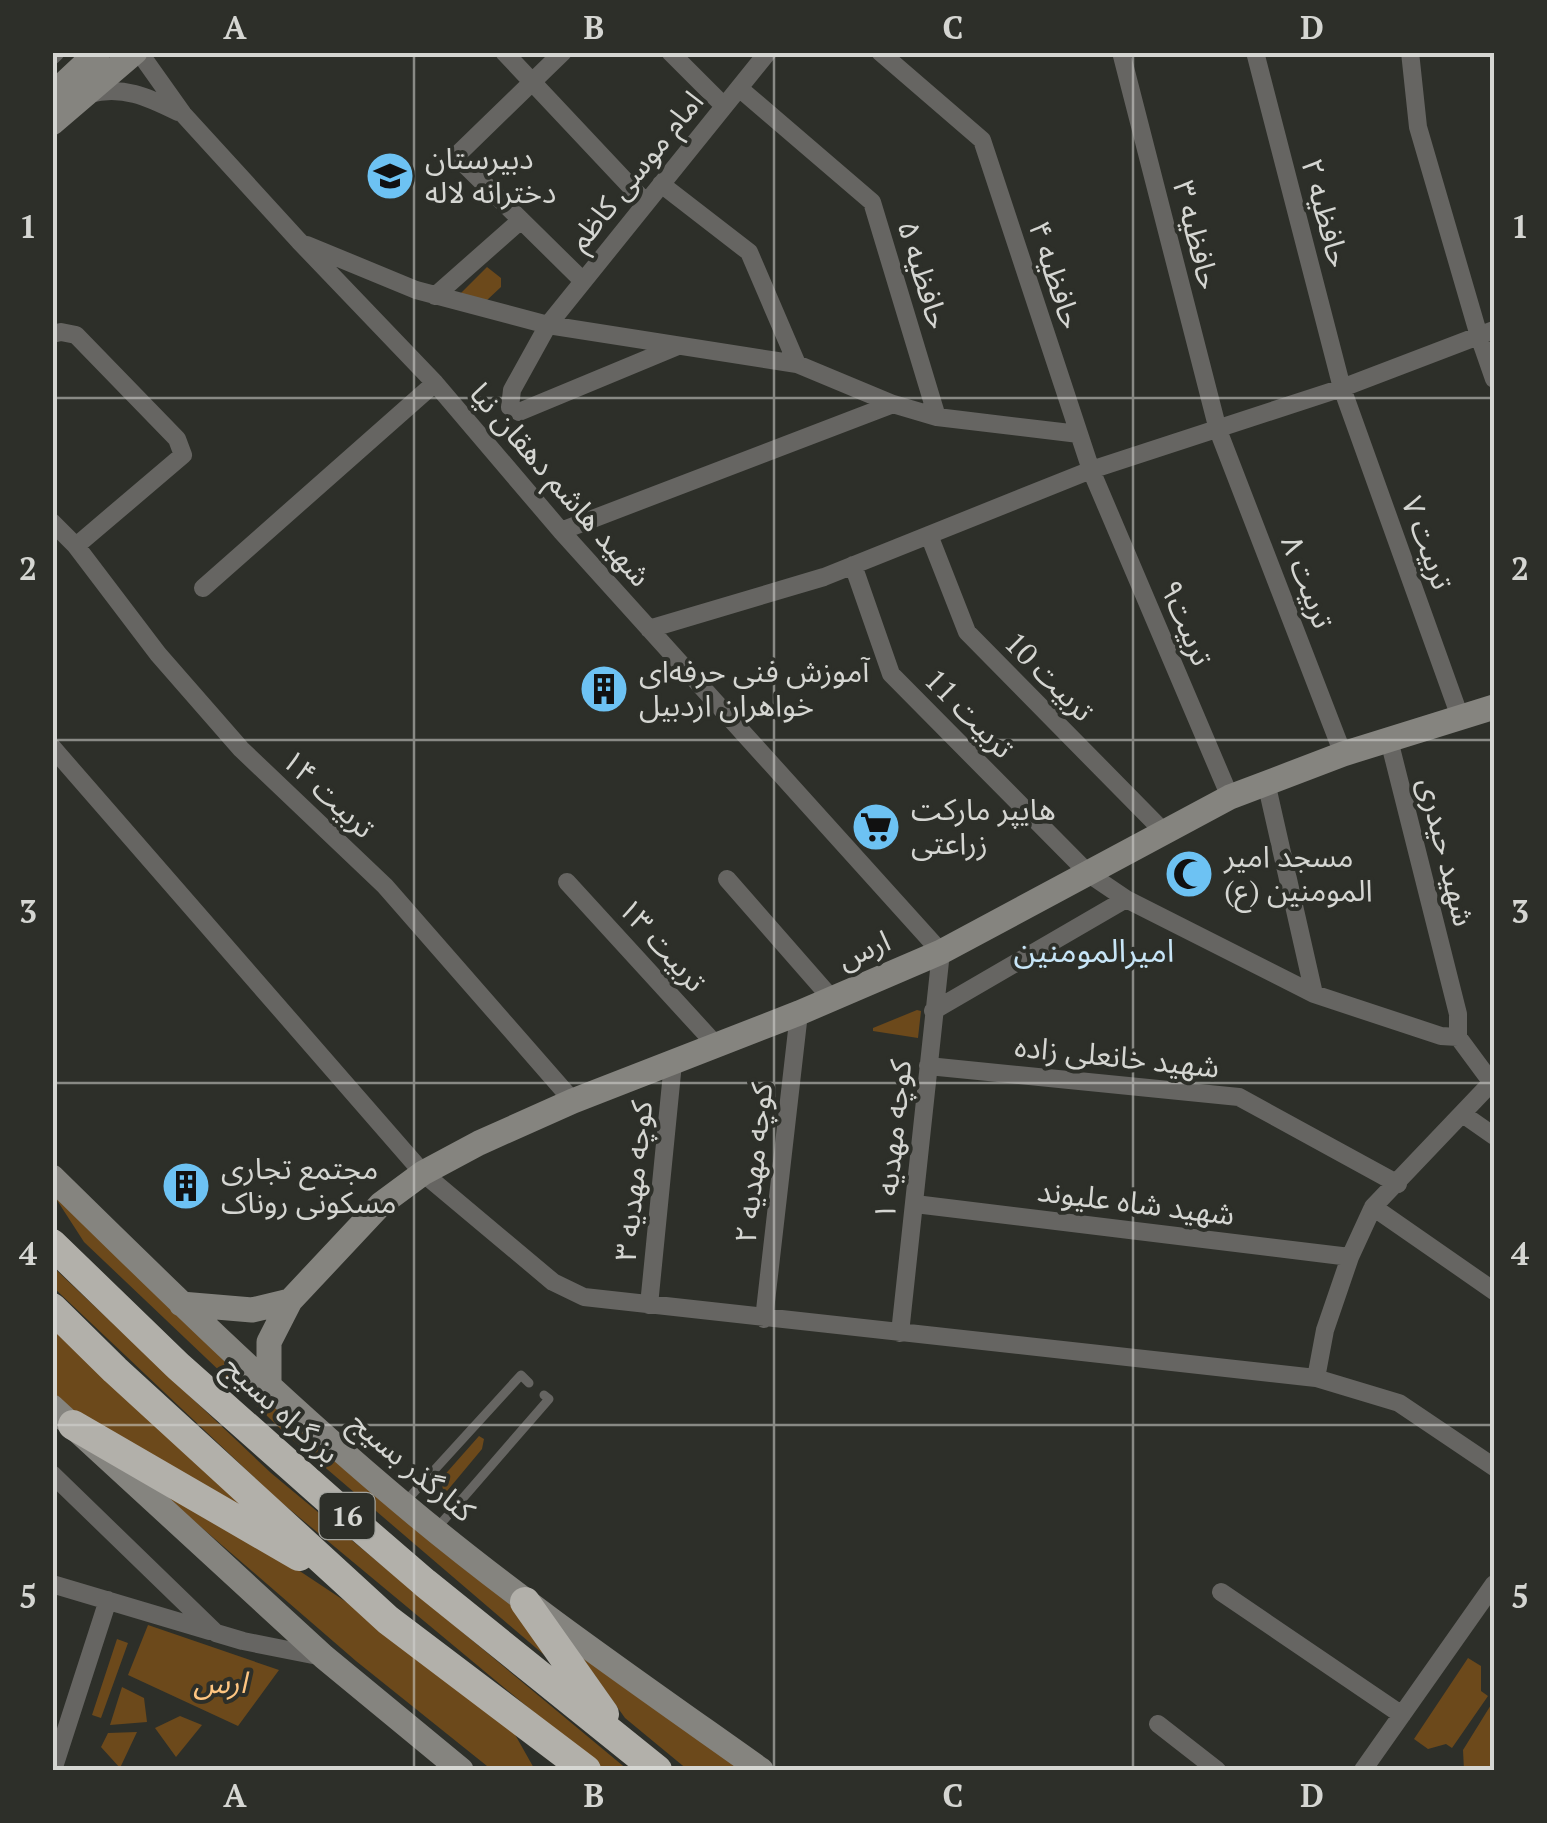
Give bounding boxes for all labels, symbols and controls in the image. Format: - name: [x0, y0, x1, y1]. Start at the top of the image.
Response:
- text: A: [223, 6, 247, 48]
- text: B: [584, 6, 604, 48]
- text: C: [943, 6, 963, 48]
- text: D: [1300, 6, 1324, 48]
- street label: امام موسی کاظم: [558, 82, 715, 261]
- place label: دبیرستان دخترانه لاله: [425, 138, 556, 212]
- school or university icon: دبیرستان دخترانه لاله: [364, 150, 416, 202]
- street label: حافظیه ۲: [1292, 154, 1360, 272]
- street label: حافظیه ۳: [1164, 176, 1230, 294]
- text: 1: [19, 205, 37, 247]
- text: 1: [1511, 205, 1529, 247]
- street label: حافظیه ۵: [889, 216, 959, 334]
- street label: حافظیه ۴: [1020, 216, 1092, 334]
- street label: شهید هاشم دهقان نیا: [458, 374, 660, 597]
- street label: تربیت ۷: [1393, 490, 1463, 595]
- street label: تربیت ۸: [1272, 529, 1344, 634]
- text: 2: [19, 547, 37, 589]
- text: 2: [1511, 547, 1529, 589]
- street label: تربیت۹: [1151, 574, 1223, 671]
- street label: تربیت 10: [996, 623, 1103, 730]
- place label: آموزش فنی حرفه‌ای خواهران اردبیل: [639, 651, 871, 725]
- street label: تربیت 11: [916, 660, 1023, 767]
- building icon: آموزش فنی حرفه‌ای خواهران اردبیل: [578, 663, 630, 715]
- street label: تربیت ۱۴: [273, 740, 384, 847]
- street label: شهید حیدری: [1409, 773, 1485, 930]
- place label: هایپر مارکت زراعتی: [911, 789, 1056, 863]
- supermarket icon: هایپر مارکت زراعتی: [850, 801, 902, 853]
- place label: مسجد امیر المومنین (ع): [1223, 836, 1373, 913]
- mosque icon: مسجد امیر المومنین (ع): [1163, 848, 1215, 900]
- street label: تربیت ۱۳: [610, 889, 716, 1000]
- text: 3: [19, 890, 37, 932]
- text: 3: [1511, 890, 1529, 932]
- street label: ارس: [831, 920, 896, 978]
- district label: امیرالمومنین: [1014, 929, 1174, 971]
- street label: شهید خانعلی زاده: [1013, 1025, 1221, 1087]
- street label: کوچه مهدیه ۱: [864, 1057, 920, 1222]
- street label: کوچه مهدیه ۲: [725, 1080, 781, 1245]
- street label: کوچه مهدیه ۳: [605, 1098, 661, 1263]
- place label: مجتمع تجاری مسکونی روناک: [221, 1148, 397, 1222]
- building icon: مجتمع تجاری مسکونی روناک: [160, 1160, 212, 1212]
- street label: شهید شاه علیوند: [1035, 1170, 1237, 1234]
- text: 4: [19, 1232, 37, 1274]
- text: 4: [1511, 1232, 1529, 1274]
- street label: بزرگراه بسیج: [213, 1346, 349, 1475]
- street label: کنارگذر بسیج: [340, 1402, 484, 1533]
- road number: 16: [320, 1493, 374, 1539]
- text: 5: [19, 1575, 37, 1617]
- text: 5: [1511, 1575, 1529, 1617]
- park label: ارس: [193, 1662, 250, 1702]
- text: A: [223, 1774, 247, 1816]
- text: B: [584, 1774, 604, 1816]
- text: C: [943, 1774, 963, 1816]
- text: D: [1300, 1774, 1324, 1816]

